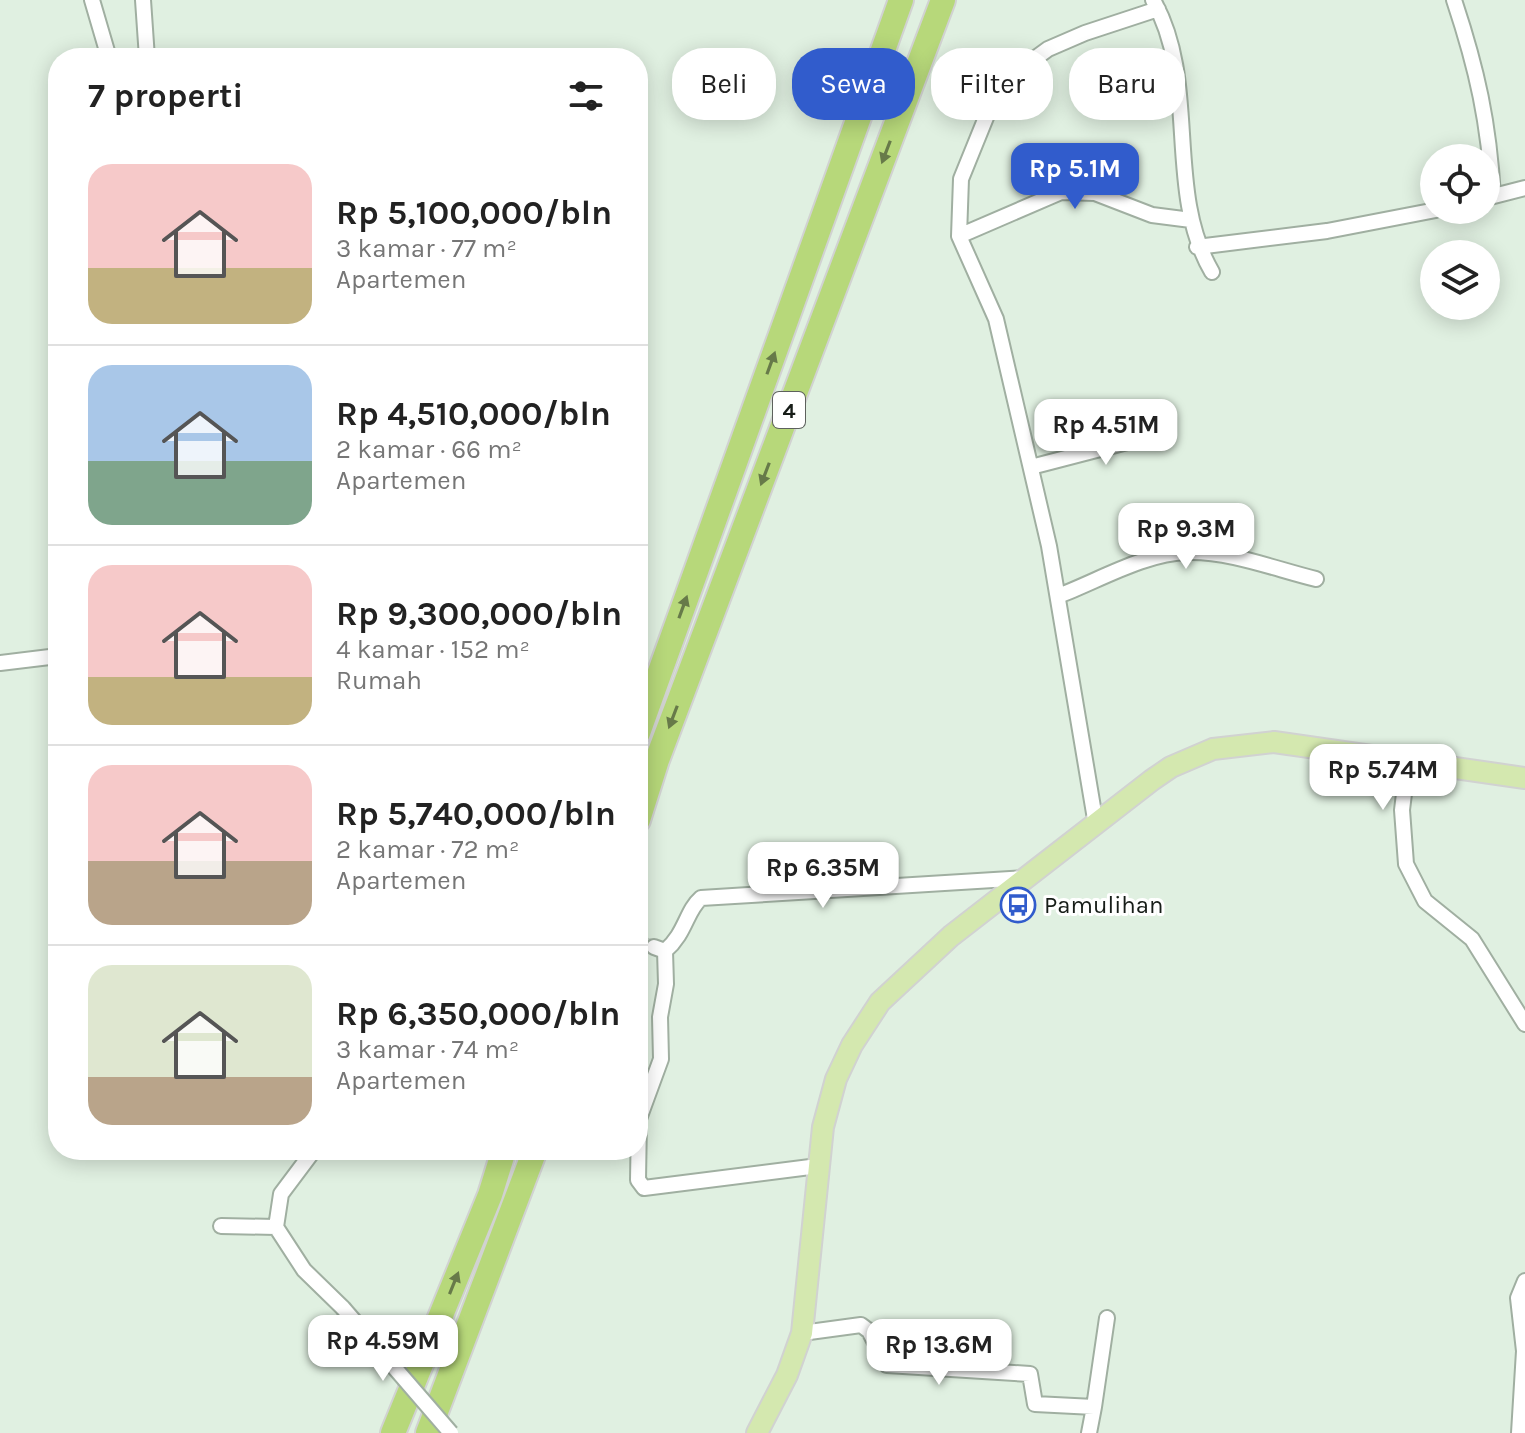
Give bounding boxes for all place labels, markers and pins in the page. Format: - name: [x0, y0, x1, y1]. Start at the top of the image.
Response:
- pin: Rp 5.1M: [1001, 143, 1149, 211]
- pin: Rp 4.51M: [1023, 399, 1189, 467]
- pin: Rp 9.3M: [1112, 503, 1260, 571]
- pin: Rp 5.74M: [1300, 744, 1466, 812]
- pin: Rp 6.35M: [740, 842, 906, 910]
- bus stop icon: Pamulihan: [999, 886, 1037, 924]
- place label: Pamulihan: [1044, 891, 1164, 919]
- pin: Rp 4.59M: [300, 1315, 466, 1383]
- pin: Rp 13.6M: [856, 1319, 1022, 1387]

